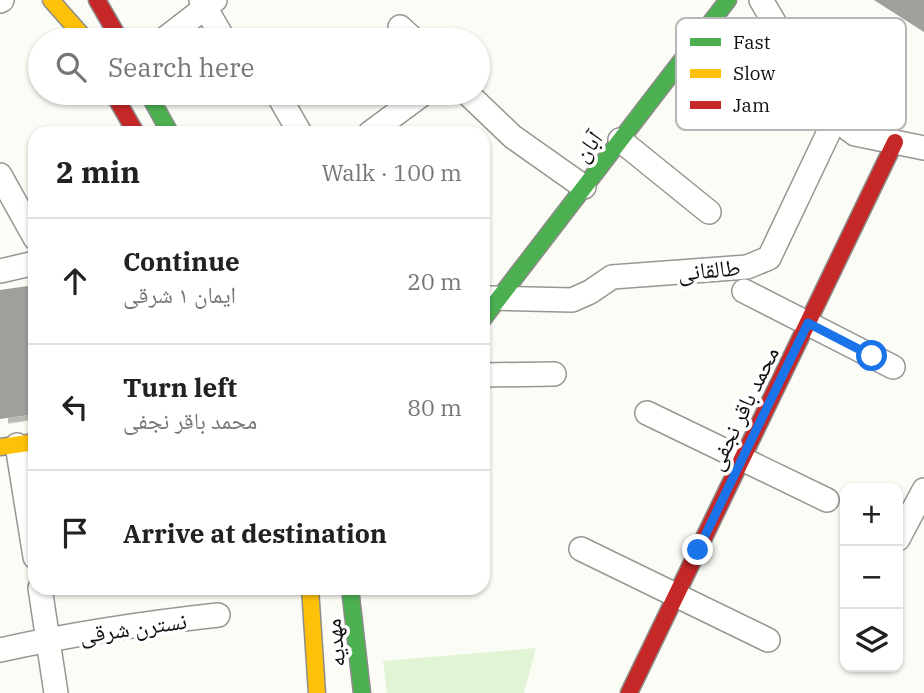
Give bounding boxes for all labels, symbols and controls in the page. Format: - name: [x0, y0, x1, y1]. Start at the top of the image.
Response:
- legend: [676, 18, 906, 130]
- search box: [28, 28, 490, 105]
- text: Fast: [733, 30, 771, 54]
- icon: search: [52, 48, 90, 86]
- text: Search here: [108, 50, 254, 84]
- text: Slow: [733, 61, 775, 85]
- text: Jam: [733, 93, 770, 117]
- street label: آبان: [566, 124, 609, 167]
- text: 2 min: [56, 152, 140, 191]
- text: Walk · 100 m: [321, 157, 462, 187]
- text: Continue: [123, 244, 240, 278]
- street label: طالقانی: [676, 251, 742, 287]
- icon: ahead: [56, 262, 94, 300]
- text: 20 m: [407, 266, 462, 296]
- text: ایمان ۱ شرقی: [123, 279, 236, 309]
- route start: [856, 340, 887, 371]
- street label: محمد باقر نجفی: [699, 341, 785, 475]
- text: Turn left: [123, 370, 237, 404]
- icon: left: [56, 388, 94, 426]
- text: 80 m: [407, 392, 462, 422]
- text: محمد باقر نجفی: [123, 405, 257, 435]
- map controls: [840, 483, 903, 672]
- button: +: [840, 483, 903, 546]
- icon: arrive: [56, 514, 94, 552]
- text: Arrive at destination: [123, 516, 387, 550]
- route end: [682, 534, 713, 565]
- button: −: [840, 546, 903, 609]
- street label: نسترن شرقی: [78, 605, 188, 649]
- button: layers: [840, 609, 903, 672]
- street label: مهدیه: [317, 617, 351, 669]

